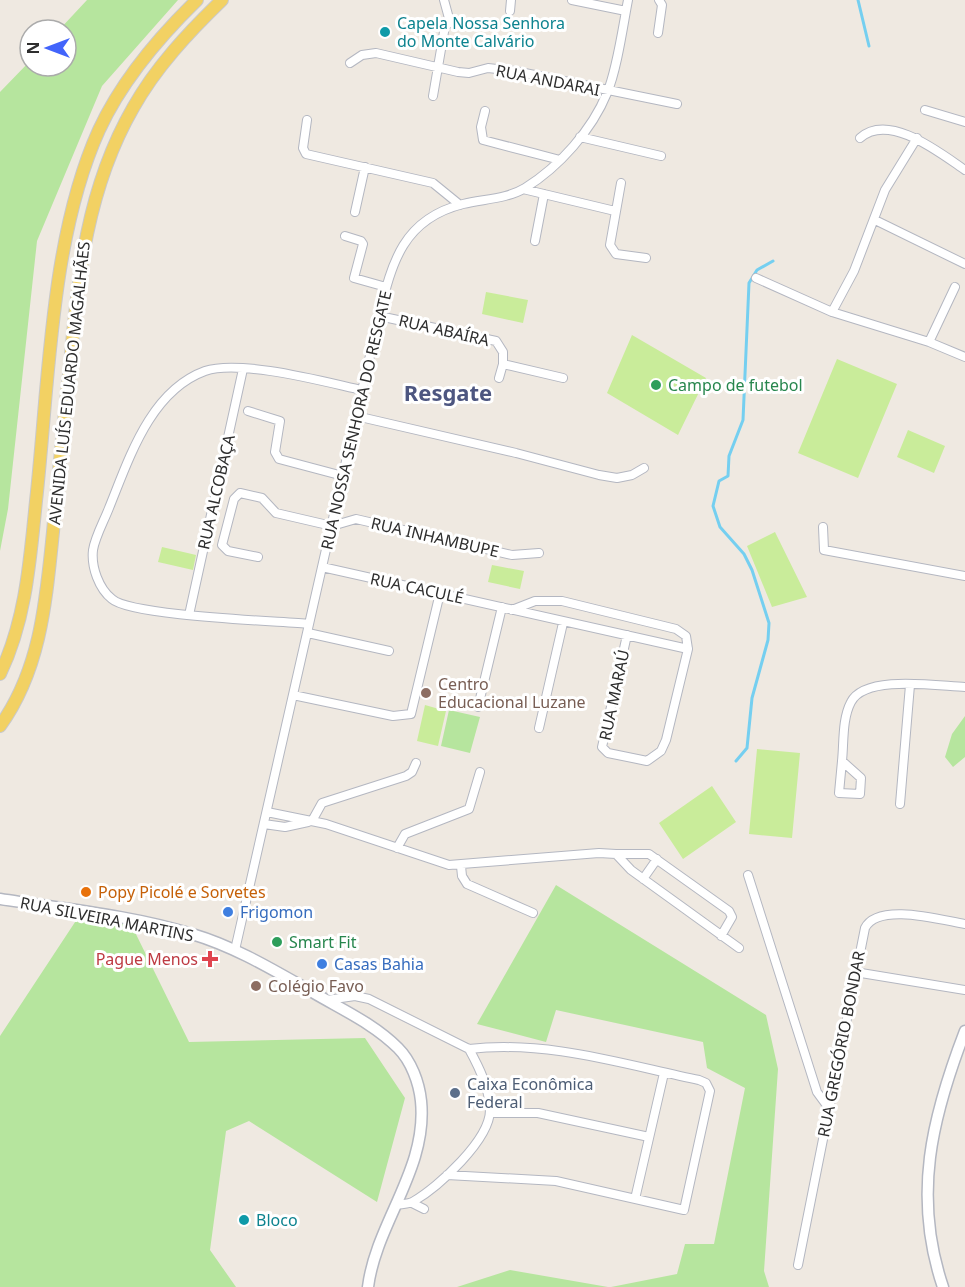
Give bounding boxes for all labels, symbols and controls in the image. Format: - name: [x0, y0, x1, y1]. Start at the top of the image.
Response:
- place label: Capela Nossa Senhora do Monte Calvário: [397, 12, 565, 52]
- north arrow: [18, 18, 78, 78]
- marker: Capela Nossa Senhora do Monte Calvário: [378, 25, 392, 39]
- text: N: [22, 41, 44, 55]
- street label: RUA ANDARAI: [494, 59, 602, 101]
- street label: AVENIDA LUÍS EDUARDO MAGALHÃES: [43, 240, 95, 526]
- street label: RUA NOSSA SENHORA DO RESGATE: [315, 288, 397, 552]
- street label: RUA ABAÍRA: [397, 309, 492, 351]
- place label: Campo de futebol: [668, 374, 803, 396]
- district label: Resgate: [404, 377, 492, 407]
- marker: Campo de futebol: [649, 378, 663, 392]
- street label: RUA ALCOBAÇA: [192, 432, 240, 552]
- street label: RUA INHAMBUPE: [369, 512, 501, 562]
- street label: RUA CACULÉ: [368, 567, 466, 609]
- street label: RUA MARAÚ: [594, 647, 634, 743]
- place label: Centro Educacional Luzane: [438, 673, 586, 713]
- marker: Centro Educacional Luzane: [419, 686, 433, 700]
- place label: Popy Picolé e Sorvetes: [98, 881, 266, 903]
- marker: Popy Picolé e Sorvetes: [79, 885, 93, 899]
- street label: RUA SILVEIRA MARTINS: [18, 891, 196, 947]
- place label: Frigomon: [240, 901, 313, 923]
- marker: Frigomon: [221, 905, 235, 919]
- place label: Smart Fit: [289, 931, 357, 953]
- marker: Smart Fit: [270, 935, 284, 949]
- place label: Pague Menos: [96, 948, 198, 970]
- street label: RUA GREGÓRIO BONDAR: [812, 949, 870, 1139]
- marker: Pague Menos: [203, 952, 217, 966]
- place label: Casas Bahia: [334, 953, 424, 975]
- marker: Casas Bahia: [315, 957, 329, 971]
- place label: Colégio Favo: [268, 975, 364, 997]
- marker: Colégio Favo: [249, 979, 263, 993]
- place label: Caixa Econômica Federal: [467, 1073, 593, 1113]
- marker: Caixa Econômica Federal: [448, 1086, 462, 1100]
- place label: Bloco: [256, 1209, 298, 1231]
- marker: Bloco: [237, 1213, 251, 1227]

